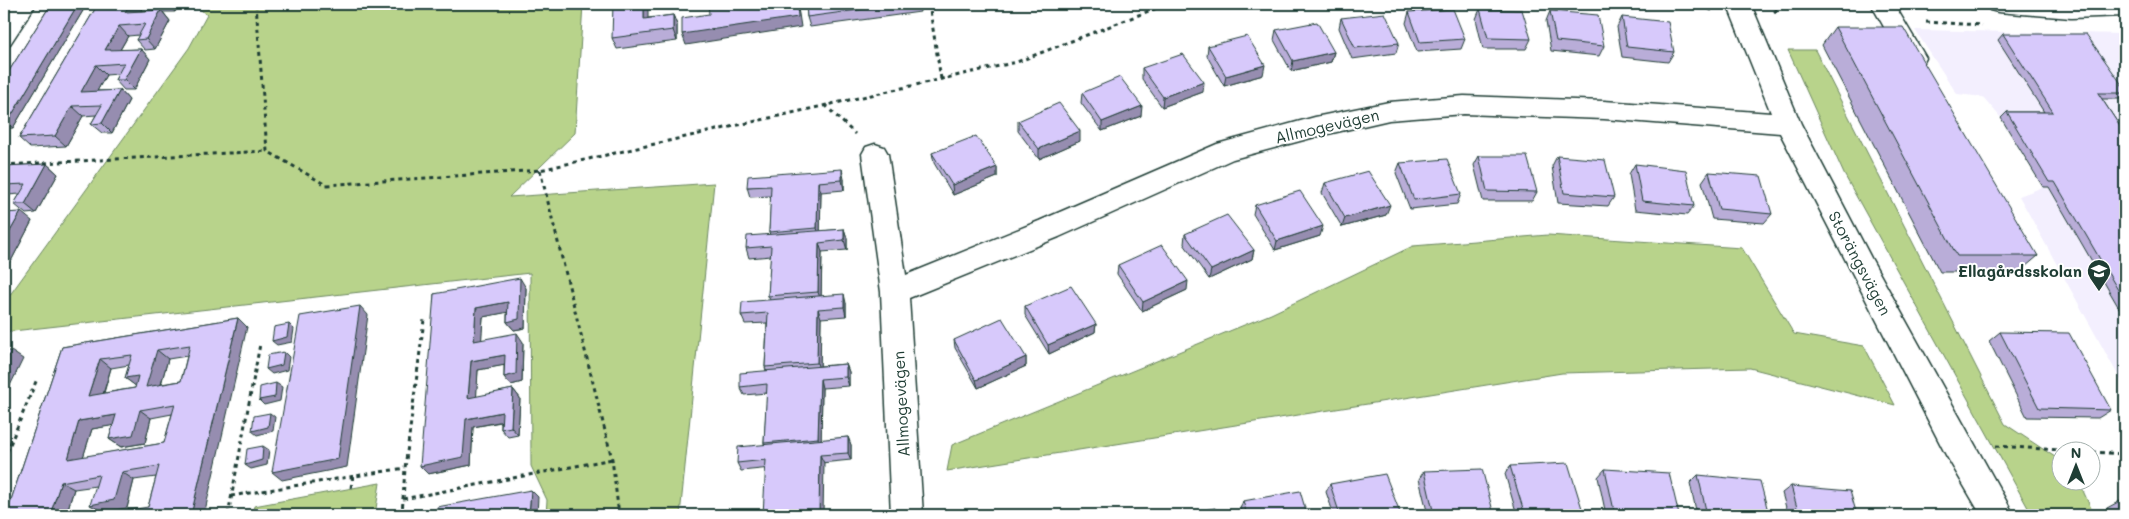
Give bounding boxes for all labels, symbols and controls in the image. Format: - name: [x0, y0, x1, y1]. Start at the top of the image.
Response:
- street label: Allmogevägen: [1273, 103, 1381, 148]
- street label: Storängsvägen: [1824, 207, 1897, 319]
- school or university icon: Ellagårdsskolan: [2086, 258, 2112, 292]
- place label: Ellagårdsskolan: [1958, 260, 2082, 281]
- street label: Allmogevägen: [887, 350, 914, 458]
- north arrow: [2052, 442, 2102, 492]
- text: N: [2071, 443, 2081, 462]

